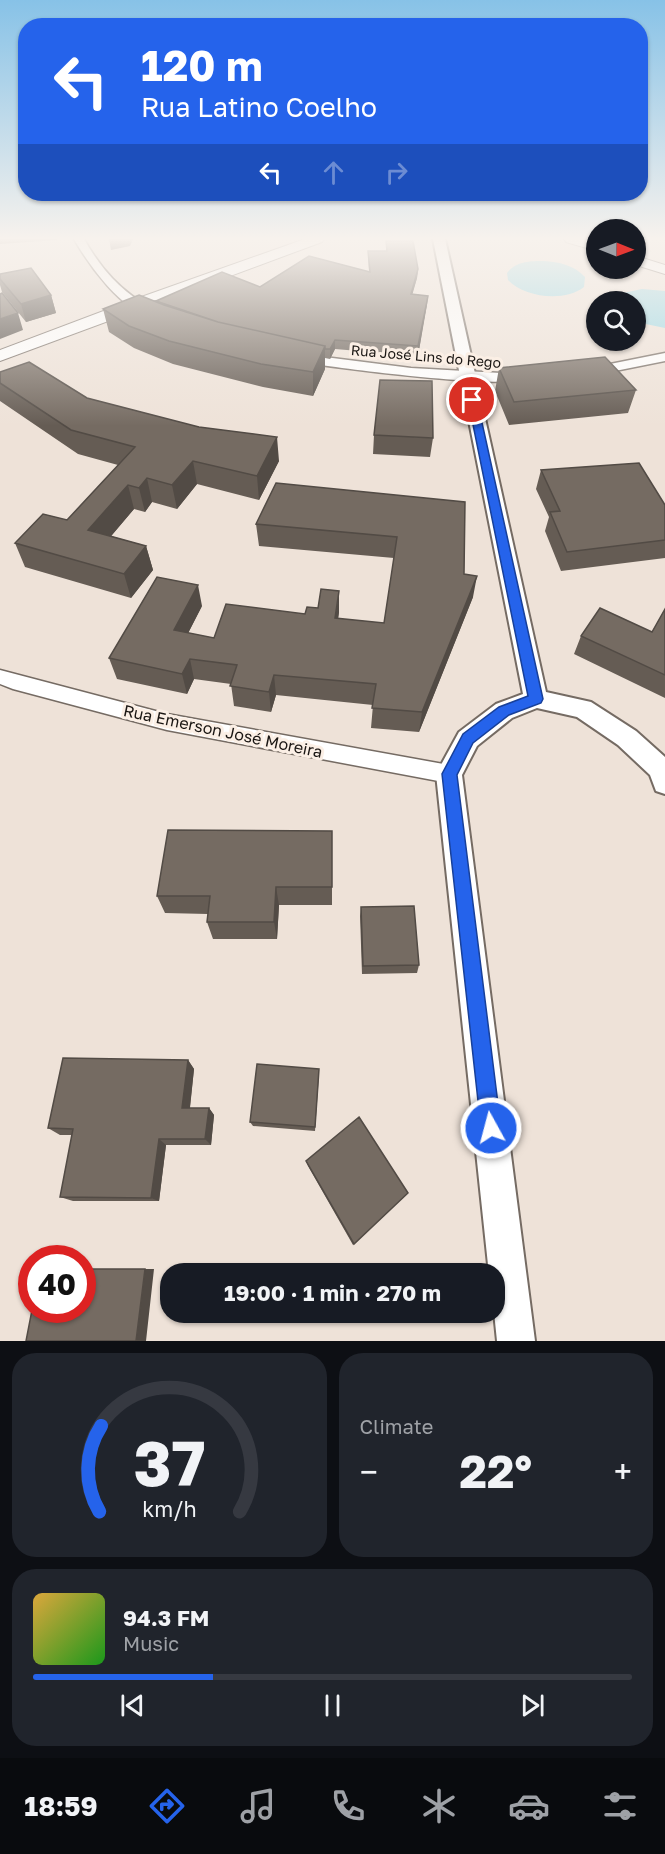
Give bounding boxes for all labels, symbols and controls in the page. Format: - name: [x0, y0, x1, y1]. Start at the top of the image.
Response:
- text: 120 m: [141, 40, 263, 90]
- icon: left: [42, 42, 120, 120]
- text: Rua Latino Coelho: [141, 91, 377, 123]
- icon: left: [254, 156, 287, 189]
- icon: ahead: [317, 156, 350, 189]
- icon: right: [380, 156, 413, 189]
- north arrow: [586, 219, 646, 279]
- map controls: [586, 219, 646, 351]
- button: search: [586, 291, 646, 351]
- street label: Rua José Lins do Rego: [350, 341, 502, 371]
- pin: [446, 374, 497, 425]
- icon: arrive: [455, 383, 488, 416]
- street label: Rua Emerson José Moreira: [122, 700, 324, 762]
- position arrow: [459, 1096, 523, 1160]
- speed limit sign: 40: [18, 1245, 96, 1323]
- text: 19:00 · 1 min · 270 m: [224, 1279, 441, 1306]
- text: Climate: [360, 1414, 433, 1438]
- text: 37: [133, 1425, 205, 1500]
- text: 22°: [460, 1444, 532, 1498]
- text: −: [360, 1452, 378, 1491]
- text: +: [614, 1452, 632, 1491]
- text: km/h: [142, 1496, 197, 1522]
- text: 94.3 FM: [123, 1604, 209, 1631]
- text: Music: [123, 1631, 179, 1655]
- icon: previous: [116, 1689, 149, 1722]
- icon: pause: [316, 1689, 349, 1722]
- icon: next: [516, 1689, 549, 1722]
- icon: directions: [146, 1785, 188, 1827]
- icon: music: [237, 1785, 279, 1827]
- icon: phone: [327, 1785, 369, 1827]
- icon: climate: [418, 1785, 460, 1827]
- icon: car: [508, 1785, 550, 1827]
- icon: filters: [599, 1785, 641, 1827]
- text: 18:59: [24, 1790, 98, 1822]

